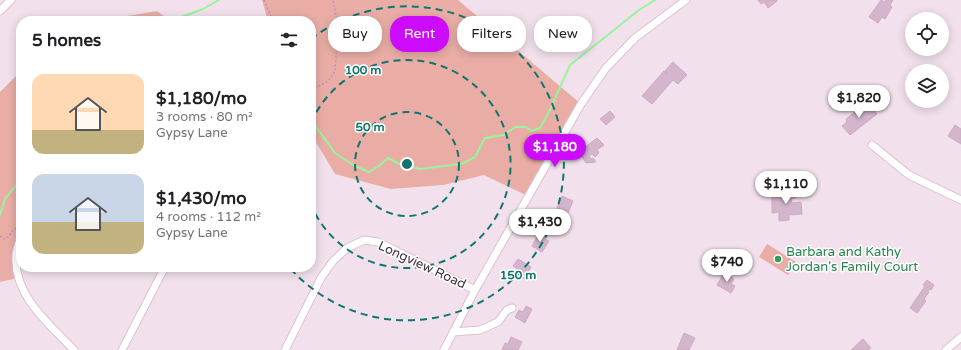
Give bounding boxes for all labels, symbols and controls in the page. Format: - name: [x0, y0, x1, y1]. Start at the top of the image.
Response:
- map controls: [905, 12, 949, 108]
- button: locate: [905, 12, 949, 56]
- chip: Buy: [328, 16, 382, 52]
- chip: Rent: [390, 16, 449, 52]
- chip: Filters: [457, 16, 526, 52]
- chip: New: [534, 16, 592, 52]
- icon: filters: [278, 29, 300, 51]
- text: 5 homes: [32, 30, 101, 51]
- text: 100 m: [345, 63, 381, 77]
- button: layers: [905, 64, 949, 108]
- pin: $1,820: [826, 85, 892, 119]
- text: $1,180/mo: [156, 88, 247, 109]
- icon: home: [64, 90, 112, 138]
- text: $1,820: [837, 90, 881, 106]
- text: 3 rooms · 80 m²: [156, 109, 253, 125]
- text: 50 m: [355, 120, 385, 134]
- text: Gypsy Lane: [156, 125, 228, 141]
- pin: $1,180: [522, 134, 588, 168]
- text: $1,180: [533, 139, 577, 155]
- centre of rings: [400, 157, 414, 171]
- pin: $1,110: [753, 171, 819, 205]
- text: $1,110: [764, 176, 808, 192]
- text: $1,430/mo: [156, 188, 246, 209]
- icon: home: [64, 190, 112, 238]
- text: 4 rooms · 112 m²: [156, 209, 261, 225]
- pin: $1,430: [507, 209, 573, 243]
- text: $1,430: [518, 214, 562, 230]
- text: Gypsy Lane: [156, 225, 228, 241]
- street label: Longview Road: [375, 238, 469, 292]
- place label: Barbara and Kathy Jordan's Family Court: [786, 244, 918, 275]
- pin: $740: [703, 249, 751, 283]
- text: $740: [711, 254, 743, 270]
- marker: Barbara and Kathy Jordan's Family Court: [773, 254, 783, 264]
- text: 150 m: [500, 268, 536, 282]

